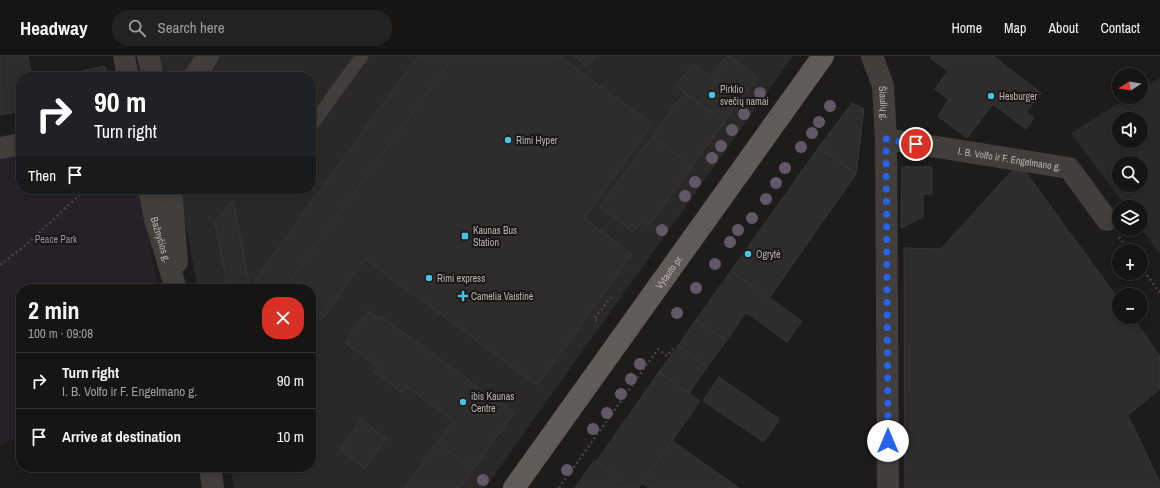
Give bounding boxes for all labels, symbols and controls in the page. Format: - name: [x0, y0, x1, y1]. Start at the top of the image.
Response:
- search box: [112, 10, 392, 46]
- text: Headway: [20, 15, 88, 41]
- icon: search: [126, 17, 148, 39]
- text: Search here: [158, 17, 225, 38]
- text: Home: [951, 19, 982, 37]
- text: Map: [1004, 19, 1026, 37]
- text: About: [1048, 19, 1078, 37]
- text: Contact: [1100, 19, 1140, 37]
- north arrow: [1112, 68, 1148, 104]
- map controls: [1112, 68, 1148, 324]
- text: 90 m: [94, 83, 146, 121]
- place label: Pirklio svečių namai: [720, 83, 769, 108]
- street label: Šiaulių g.: [876, 85, 891, 121]
- icon: right: [28, 88, 80, 140]
- marker: Pirklio svečių namai: [707, 90, 717, 100]
- place label: Hesburger: [999, 90, 1038, 103]
- marker: Hesburger: [986, 91, 996, 101]
- button: sound: [1112, 112, 1148, 148]
- text: Turn right: [94, 119, 157, 144]
- pin: [899, 127, 933, 161]
- icon: arrive: [905, 133, 927, 155]
- place label: Rimi Hyper: [516, 134, 558, 147]
- marker: Rimi Hyper: [503, 135, 513, 145]
- street label: I. B. Volfo ir F. Engelmano g.: [957, 144, 1062, 173]
- button: search: [1112, 156, 1148, 192]
- icon: arrive: [64, 164, 86, 186]
- text: Then: [28, 165, 56, 186]
- button: layers: [1112, 200, 1148, 236]
- street label: Bažnyčios g.: [148, 215, 174, 264]
- place label: Kaunas Bus Station: [473, 224, 517, 249]
- marker: Kaunas Bus Station: [460, 231, 470, 241]
- park label: Peace Park: [35, 233, 78, 246]
- button: +: [1112, 244, 1148, 280]
- place label: Ogrytė: [756, 248, 781, 261]
- marker: Ogrytė: [743, 249, 753, 259]
- street label: Vytauto pr.: [652, 252, 685, 291]
- place label: Rimi express: [437, 272, 485, 285]
- marker: Rimi express: [424, 273, 434, 283]
- button: −: [1112, 288, 1148, 324]
- place label: Camelia Vaistinė: [471, 290, 534, 303]
- marker: Camelia Vaistinė: [458, 291, 468, 301]
- text: 2 min: [28, 294, 79, 326]
- button: close: [262, 297, 304, 339]
- text: 100 m · 09:08: [28, 325, 93, 342]
- text: Turn right: [62, 362, 119, 383]
- icon: right: [28, 370, 50, 392]
- text: 90 m: [277, 370, 304, 391]
- text: I. B. Volfo ir F. Engelmano g.: [62, 383, 197, 400]
- place label: ibis Kaunas Centre: [471, 390, 514, 415]
- marker: ibis Kaunas Centre: [458, 397, 468, 407]
- position arrow: [867, 420, 909, 462]
- icon: arrive: [28, 426, 50, 448]
- text: Arrive at destination: [62, 426, 181, 447]
- text: 10 m: [277, 426, 304, 447]

